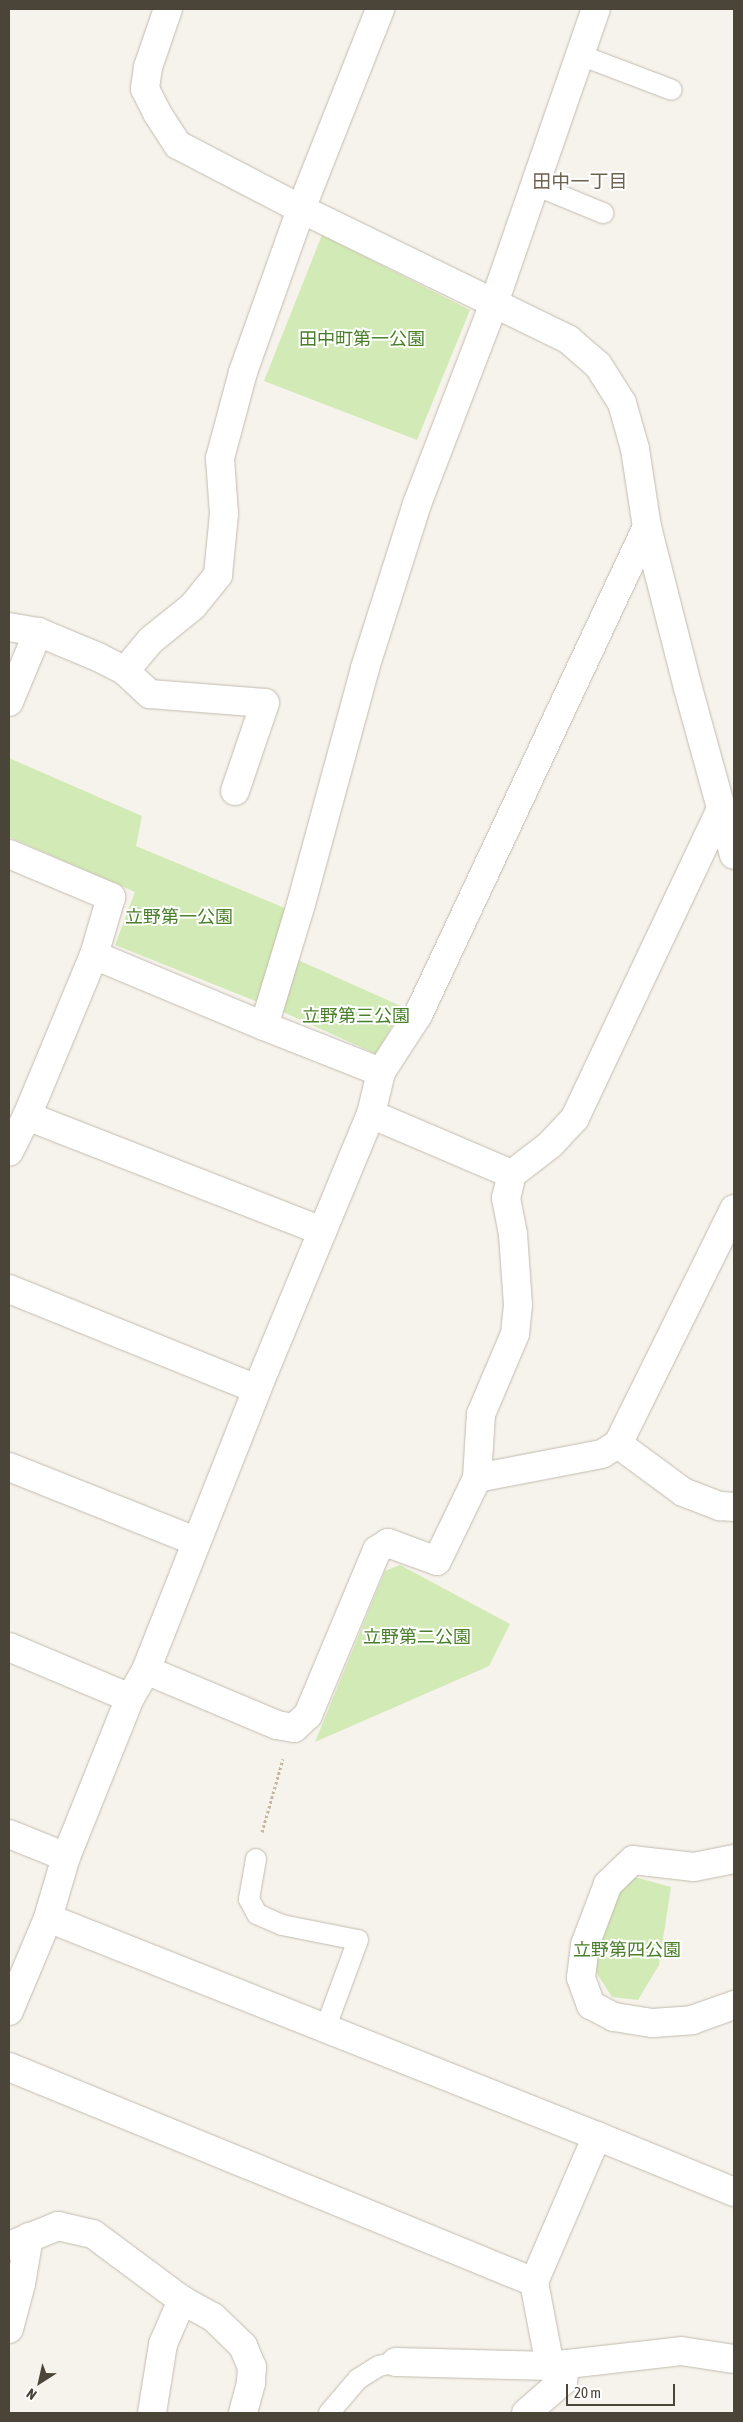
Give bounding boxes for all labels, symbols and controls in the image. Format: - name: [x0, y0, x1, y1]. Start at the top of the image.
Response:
- district label: 田中一丁目: [533, 171, 627, 193]
- park label: 田中町第一公園: [299, 328, 425, 350]
- park label: 立野第一公園: [125, 906, 233, 928]
- park label: 立野第三公園: [302, 1005, 410, 1027]
- park label: 立野第二公園: [363, 1626, 471, 1648]
- park label: 立野第四公園: [573, 1939, 681, 1961]
- north arrow: [15, 2357, 65, 2407]
- scale bar: [568, 2374, 677, 2406]
- text: 20 m: [574, 2384, 601, 2401]
- text: N: [23, 2385, 39, 2403]

